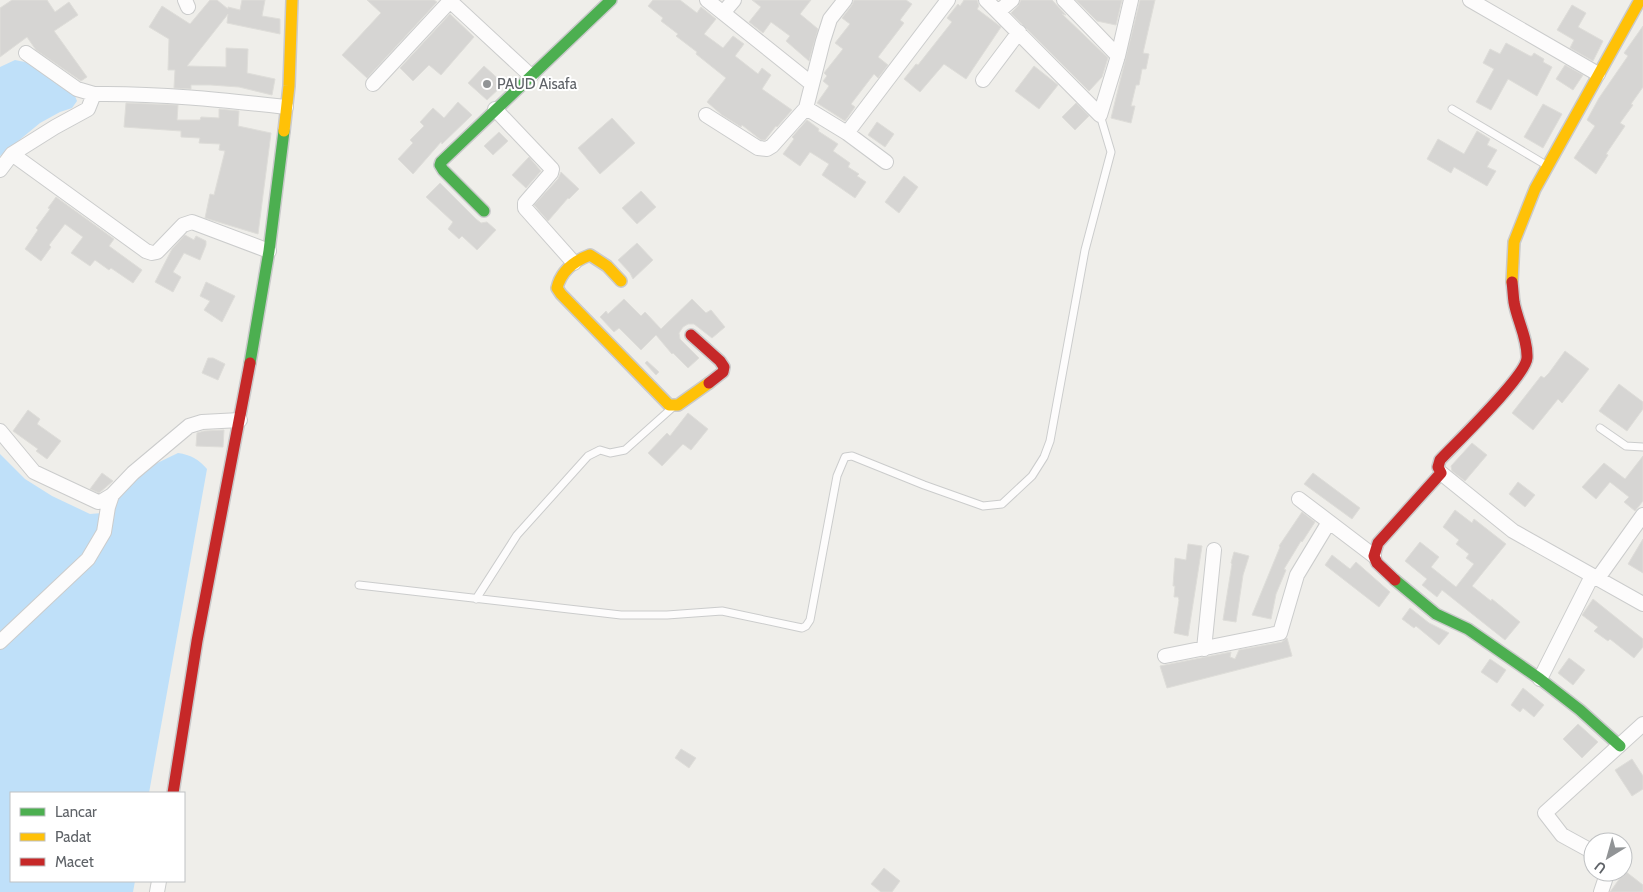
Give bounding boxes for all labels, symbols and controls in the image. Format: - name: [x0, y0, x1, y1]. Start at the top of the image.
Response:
- place label: PAUD Aisafa: [497, 75, 578, 93]
- marker: PAUD Aisafa: [481, 78, 493, 90]
- legend: [10, 792, 185, 882]
- text: Lancar: [55, 803, 97, 821]
- text: Padat: [55, 828, 91, 846]
- north arrow: [1583, 832, 1633, 882]
- text: Macet: [55, 853, 94, 871]
- text: U: [1591, 857, 1610, 878]

